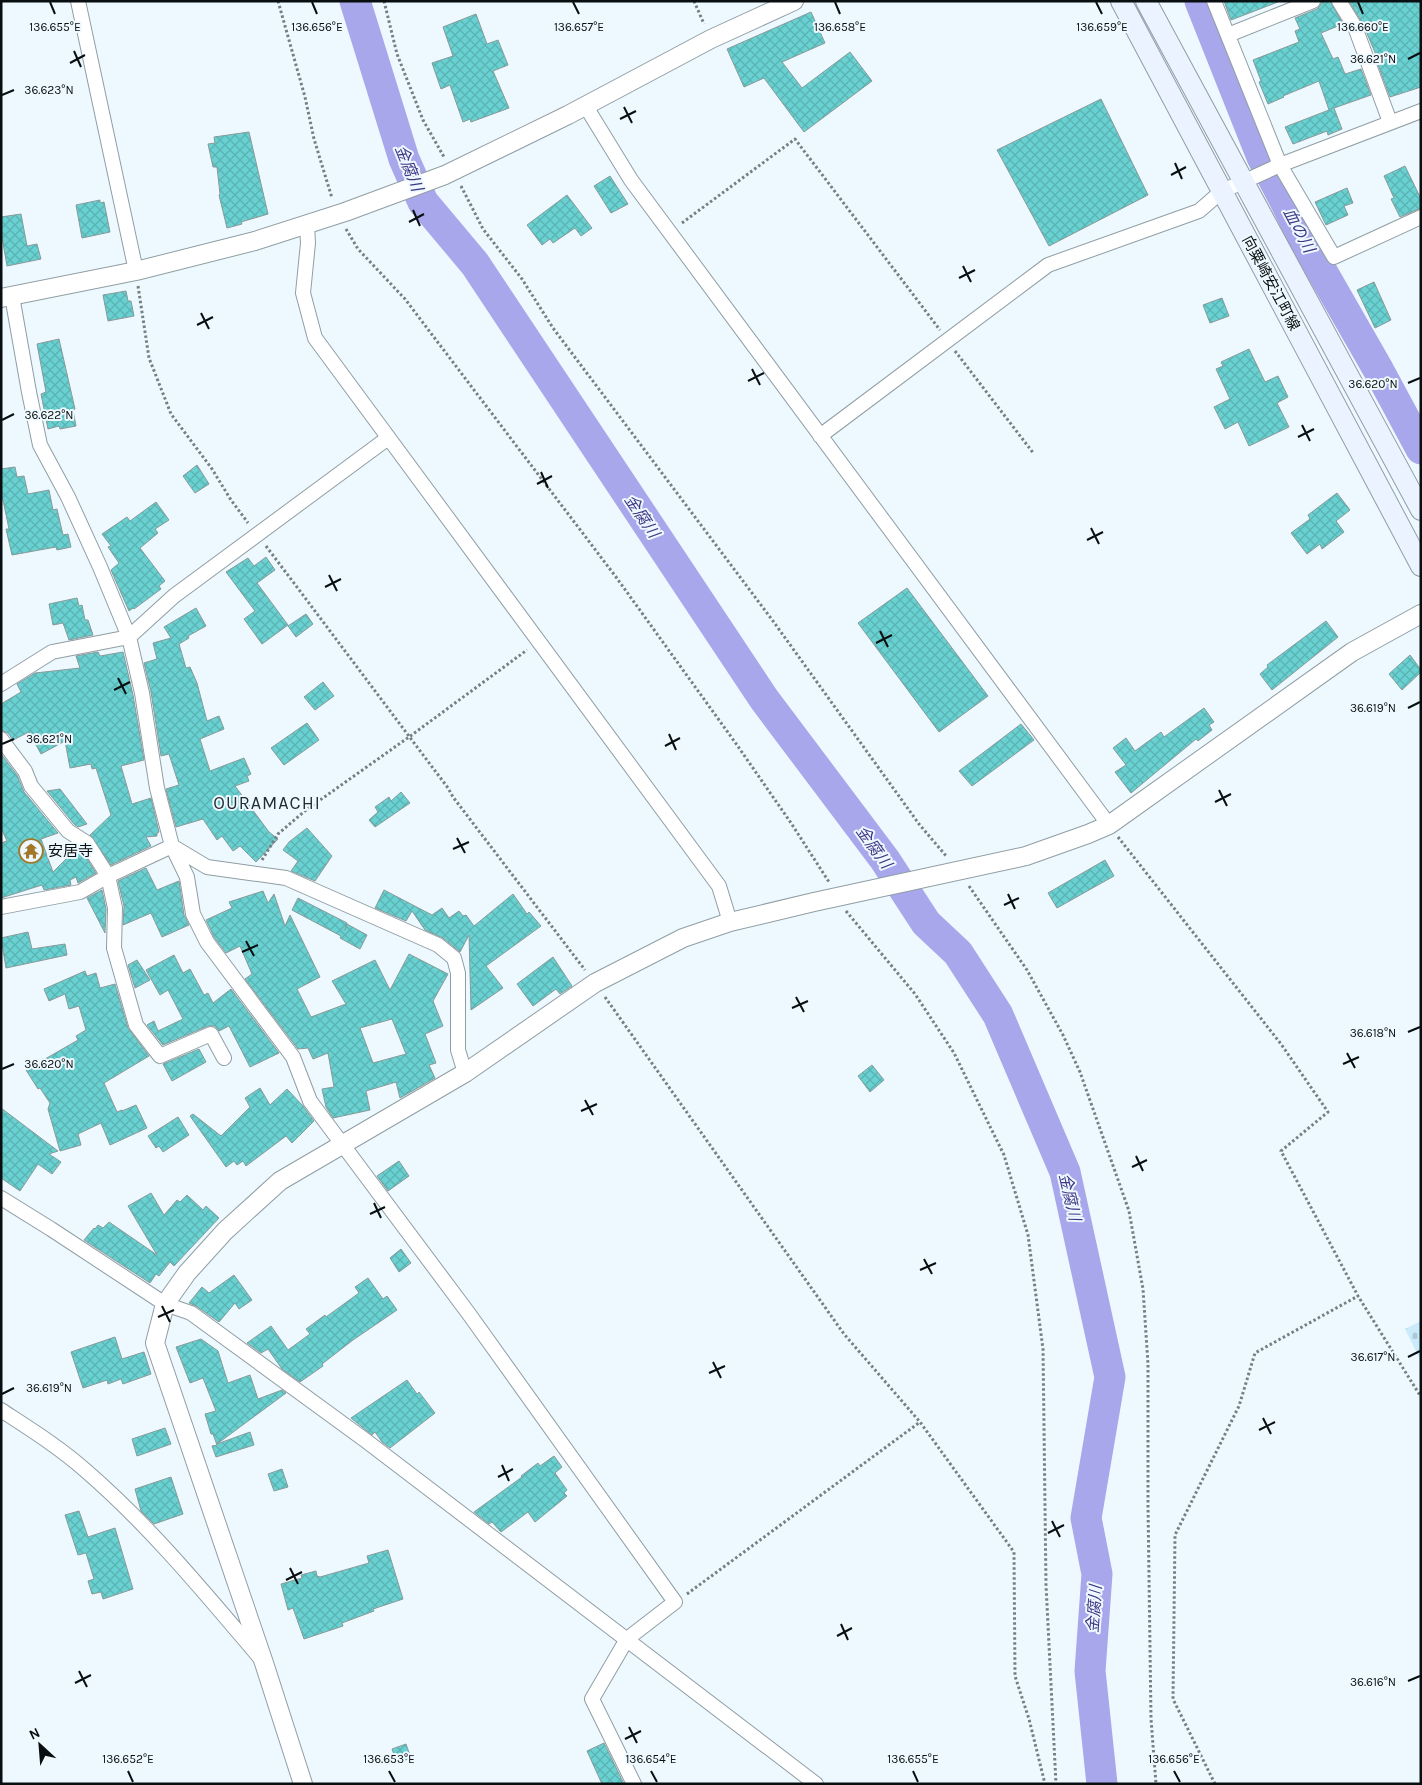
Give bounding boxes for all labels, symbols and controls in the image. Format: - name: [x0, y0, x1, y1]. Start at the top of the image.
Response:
- text: 136.655°E: [29, 20, 81, 34]
- text: 136.656°E: [291, 20, 343, 34]
- text: 136.657°E: [554, 20, 604, 34]
- text: 136.658°E: [814, 20, 866, 34]
- text: 136.659°E: [1076, 20, 1128, 34]
- text: 136.660°E: [1337, 20, 1389, 34]
- text: 36.621°N: [1350, 52, 1396, 66]
- text: 36.623°N: [24, 83, 74, 97]
- water label: 金腐川: [391, 142, 428, 196]
- water label: 血の川: [1279, 204, 1320, 257]
- street label: 向粟崎安江町線: [1238, 232, 1304, 334]
- text: 36.620°N: [1348, 377, 1398, 391]
- text: 36.622°N: [24, 408, 74, 422]
- water label: 金腐川: [621, 491, 664, 543]
- text: 36.619°N: [1350, 701, 1396, 715]
- text: 36.621°N: [26, 732, 72, 746]
- district label: OURAMACHI: [213, 792, 321, 814]
- water label: 金腐川: [852, 822, 897, 874]
- temple icon: 安居寺: [18, 838, 44, 864]
- place label: 安居寺: [48, 842, 93, 860]
- text: 36.618°N: [1350, 1026, 1396, 1040]
- text: 36.620°N: [24, 1057, 74, 1071]
- water label: 金腐川: [1055, 1171, 1085, 1224]
- text: 36.617°N: [1351, 1350, 1395, 1364]
- text: 36.619°N: [26, 1381, 72, 1395]
- water label: 金腐川: [1083, 1582, 1105, 1634]
- text: 36.616°N: [1350, 1675, 1396, 1689]
- north arrow: [15, 1720, 65, 1770]
- text: N: [26, 1724, 43, 1744]
- text: 136.652°E: [102, 1752, 154, 1766]
- text: 136.653°E: [363, 1752, 415, 1766]
- text: 136.654°E: [625, 1752, 677, 1766]
- text: 136.655°E: [887, 1752, 939, 1766]
- text: 136.656°E: [1148, 1752, 1200, 1766]

